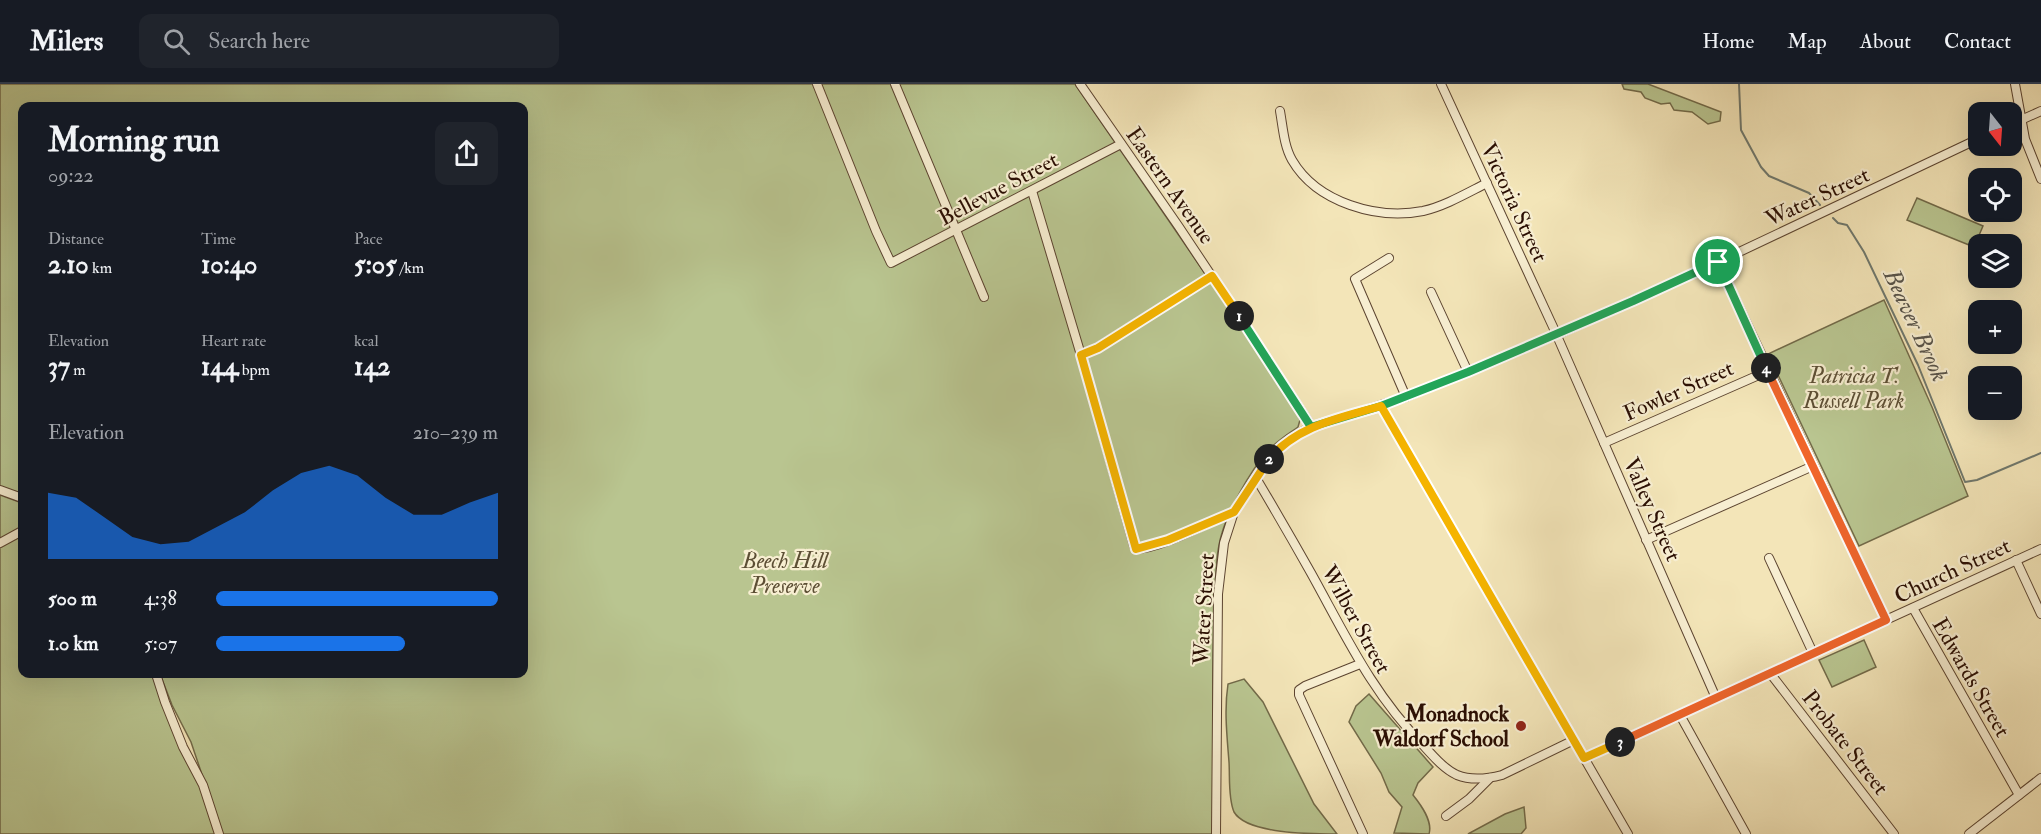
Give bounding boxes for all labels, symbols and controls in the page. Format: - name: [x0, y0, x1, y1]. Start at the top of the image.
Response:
- search box: [139, 14, 559, 68]
- text: Milers: [30, 24, 103, 59]
- icon: search: [160, 25, 193, 58]
- text: Search here: [208, 27, 310, 55]
- text: Home: [1702, 28, 1754, 55]
- text: Map: [1787, 28, 1827, 55]
- text: About: [1860, 28, 1911, 55]
- text: Contact: [1944, 28, 2011, 55]
- north arrow: [1968, 102, 2022, 156]
- map controls: [1968, 102, 2022, 420]
- text: Morning run: [48, 120, 220, 161]
- button: share: [435, 122, 498, 185]
- street label: Eastern Avenue: [1120, 122, 1221, 250]
- street label: Victoria Street: [1474, 138, 1554, 267]
- street label: Bellevue Street: [934, 146, 1063, 232]
- street label: Water Street: [1760, 161, 1874, 234]
- text: 09:22: [48, 163, 94, 188]
- button: locate: [1968, 168, 2022, 222]
- text: Distance: [48, 229, 104, 249]
- text: Time: [201, 229, 236, 249]
- text: Pace: [354, 229, 383, 249]
- button: layers: [1968, 234, 2022, 288]
- pin: [1692, 236, 1743, 287]
- icon: arrive: [1701, 245, 1734, 278]
- text: 2.10: [48, 249, 89, 281]
- text: 10:40: [201, 249, 257, 281]
- text: 5:05: [354, 249, 397, 281]
- text: km: [89, 258, 112, 278]
- text: /km: [397, 258, 424, 278]
- water label: Beaver Brook: [1876, 263, 1955, 387]
- button: +: [1968, 300, 2022, 354]
- pin: 1: [1224, 301, 1254, 331]
- text: 1: [1236, 306, 1242, 326]
- text: Elevation: [48, 331, 109, 351]
- text: Heart rate: [201, 331, 266, 351]
- text: kcal: [354, 331, 379, 351]
- text: 37: [48, 351, 70, 383]
- text: 144: [201, 351, 238, 383]
- text: 142: [354, 351, 390, 383]
- pin: 4: [1751, 353, 1781, 383]
- street label: Fowler Street: [1619, 354, 1738, 428]
- text: 4: [1762, 358, 1770, 378]
- text: m: [70, 360, 86, 380]
- text: bpm: [238, 360, 270, 380]
- park label: Patricia T. Russell Park: [1803, 362, 1904, 415]
- button: −: [1968, 366, 2022, 420]
- text: Elevation: [48, 420, 124, 445]
- text: 210–239 m: [413, 420, 498, 445]
- pin: 2: [1254, 444, 1284, 474]
- text: 2: [1265, 449, 1273, 469]
- street label: Valley Street: [1617, 453, 1687, 566]
- street label: Church Street: [1890, 532, 2015, 610]
- park label: Beech Hill Preserve: [741, 547, 830, 600]
- street label: Water Street: [1187, 553, 1221, 667]
- street label: Wilber Street: [1314, 560, 1397, 679]
- text: 500 m: [48, 586, 97, 611]
- text: 4:38: [144, 586, 177, 611]
- street label: Edwards Street: [1926, 613, 2017, 742]
- text: 1.0 km: [48, 631, 99, 656]
- text: 5:07: [144, 631, 177, 656]
- street label: Probate Street: [1796, 685, 1895, 801]
- place label: Monadnock Waldorf School: [1372, 700, 1509, 753]
- marker: Monadnock Waldorf School: [1514, 719, 1528, 733]
- pin: 3: [1605, 727, 1635, 757]
- text: 3: [1617, 732, 1623, 752]

